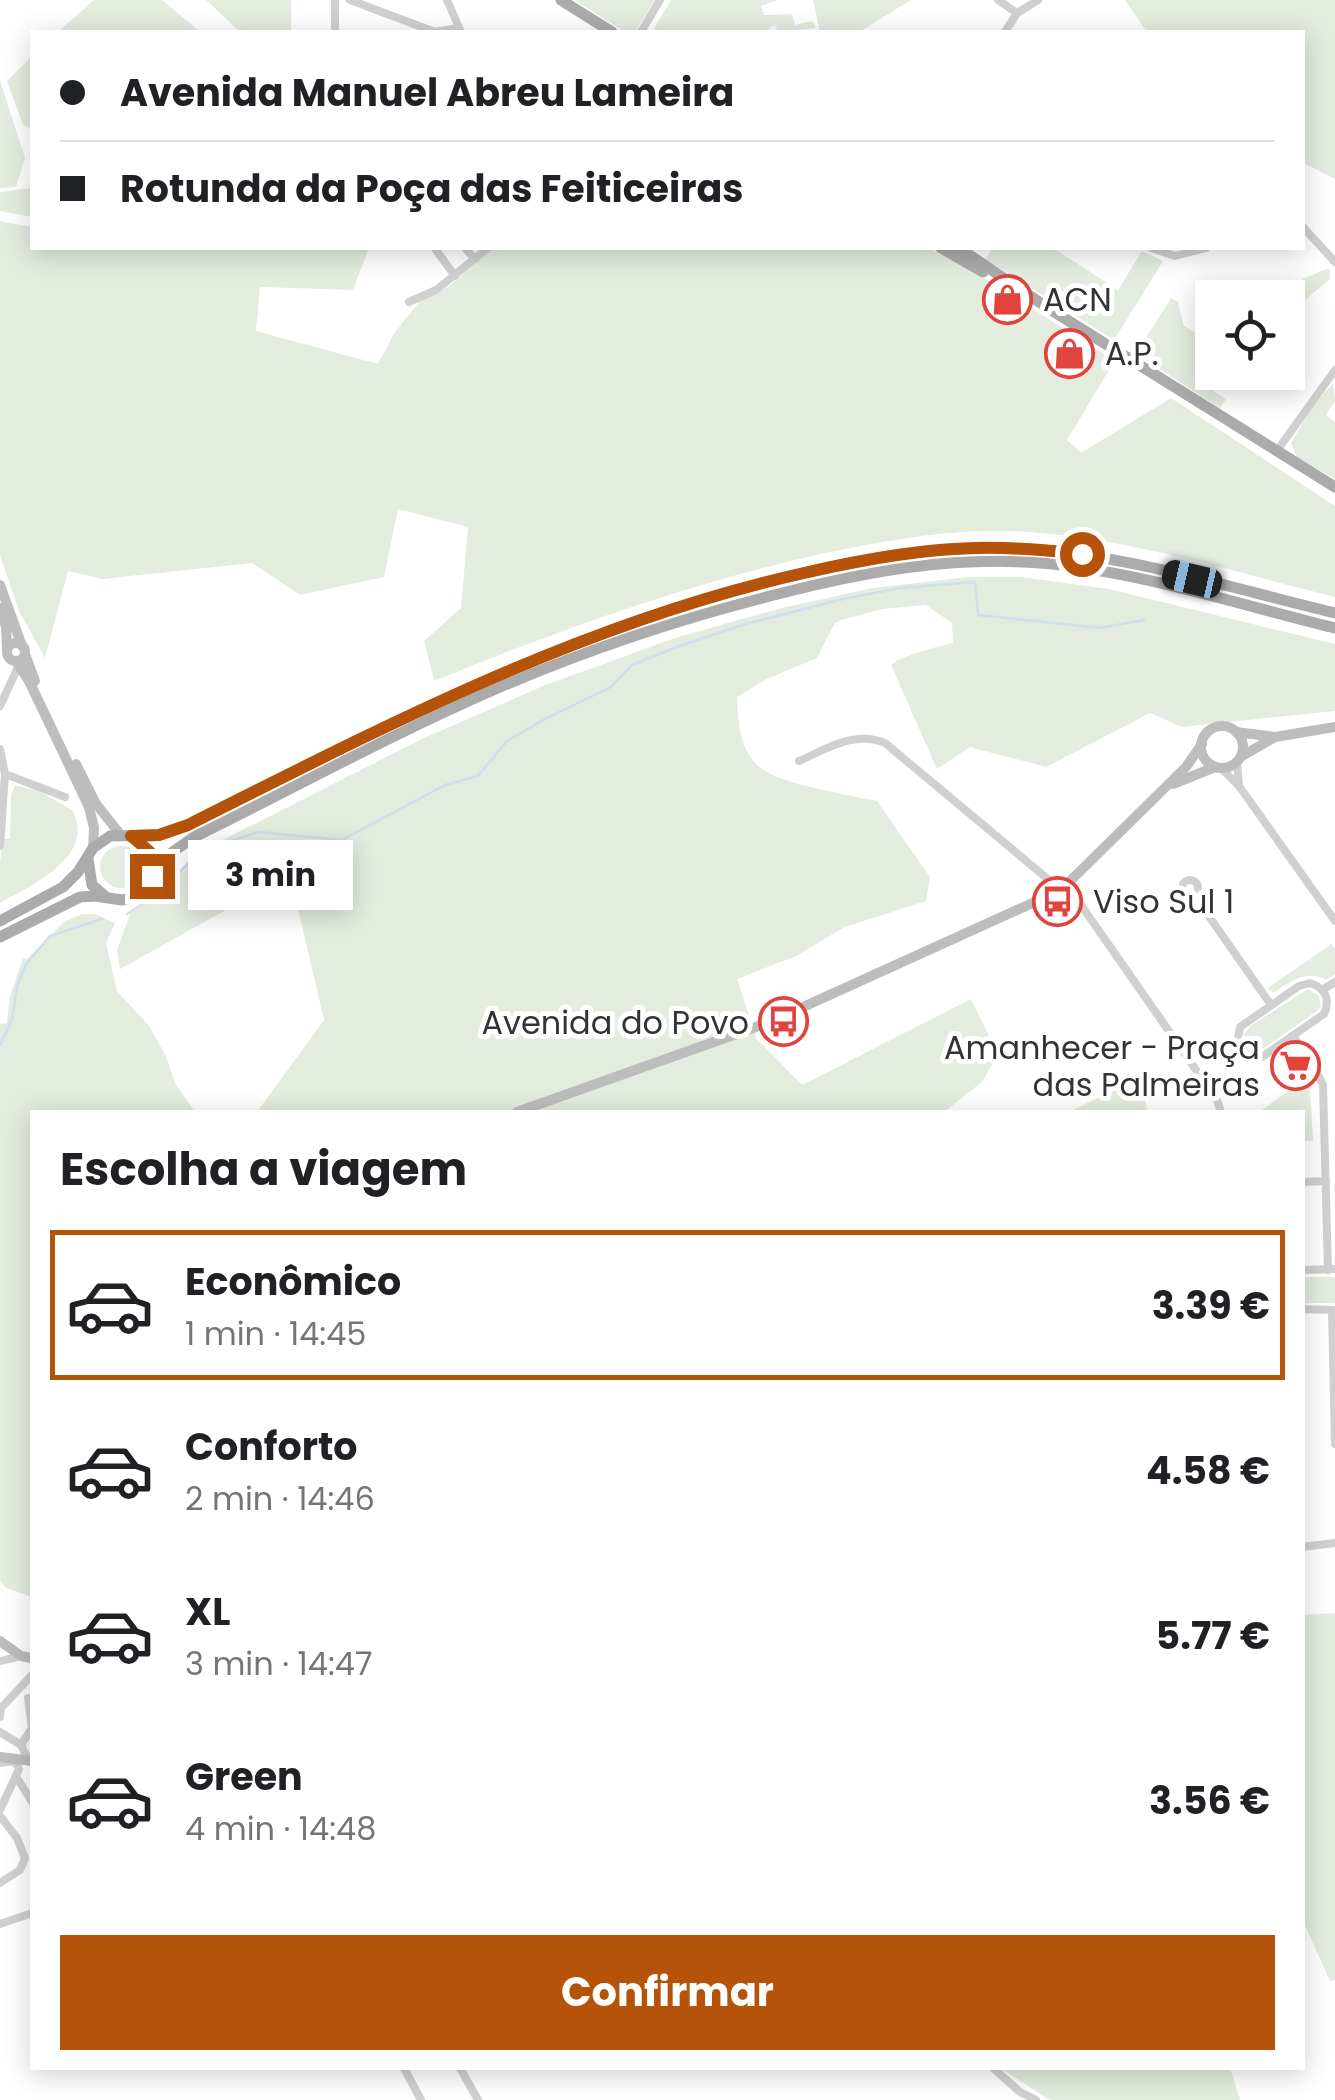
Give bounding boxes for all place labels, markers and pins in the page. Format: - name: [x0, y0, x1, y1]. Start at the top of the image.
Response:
- shop icon: ACN: [982, 273, 1034, 325]
- place label: ACN: [1043, 277, 1112, 322]
- shop icon: A.P.: [1044, 327, 1096, 379]
- place label: A.P.: [1105, 331, 1159, 376]
- bus stop icon: Viso Sul 1: [1032, 875, 1084, 927]
- place label: Viso Sul 1: [1093, 879, 1234, 924]
- bus stop icon: Avenida do Povo: [758, 996, 810, 1048]
- place label: Avenida do Povo: [481, 1000, 749, 1045]
- place label: Amanhecer - Praça das Palmeiras: [944, 1025, 1260, 1107]
- supermarket icon: Amanhecer - Praça das Palmeiras: [1269, 1039, 1321, 1091]

